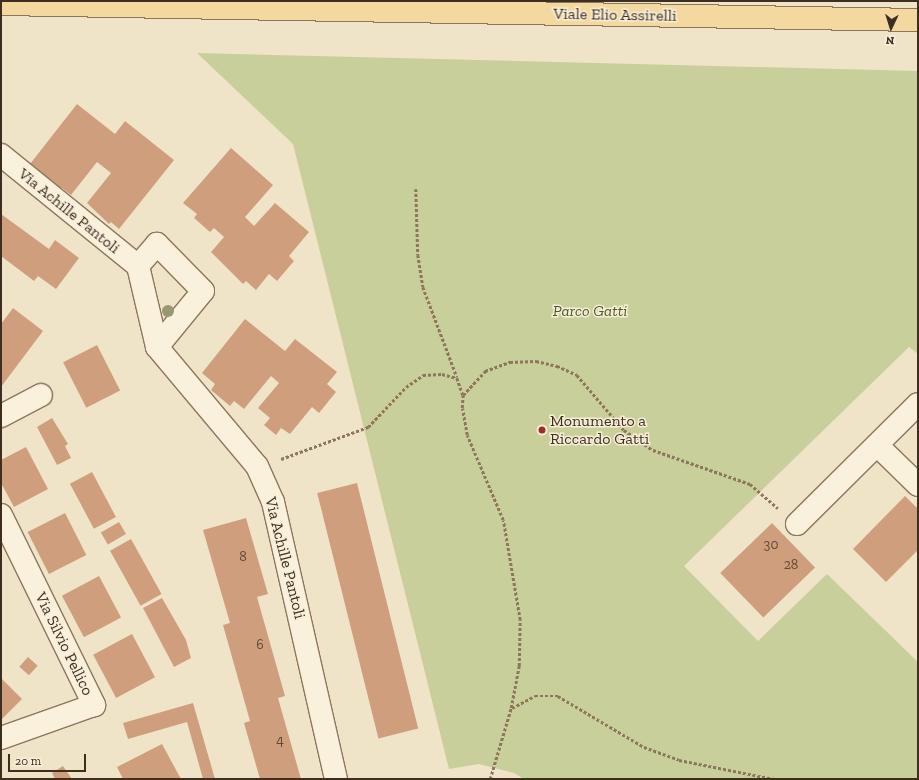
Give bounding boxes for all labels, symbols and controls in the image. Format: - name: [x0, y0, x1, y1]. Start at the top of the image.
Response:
- street label: Viale Elio Assirelli: [553, 4, 677, 26]
- north arrow: [871, 8, 911, 48]
- text: N: [885, 34, 895, 47]
- street label: Via Achille Pantoli: [14, 164, 124, 258]
- park label: Parco Gatti: [553, 301, 627, 321]
- place label: Monumento a Riccardo Gatti: [550, 411, 649, 449]
- marker: Monumento a Riccardo Gatti: [537, 425, 547, 435]
- street label: Via Achille Pantoli: [261, 495, 309, 621]
- house number: 30: [764, 537, 778, 553]
- house number: 8: [239, 549, 247, 565]
- house number: 28: [784, 557, 798, 573]
- street label: Via Silvio Pellico: [31, 589, 97, 699]
- house number: 6: [256, 637, 264, 653]
- house number: 4: [276, 733, 284, 749]
- scale bar: [10, 746, 88, 772]
- text: 20 m: [15, 754, 41, 768]

